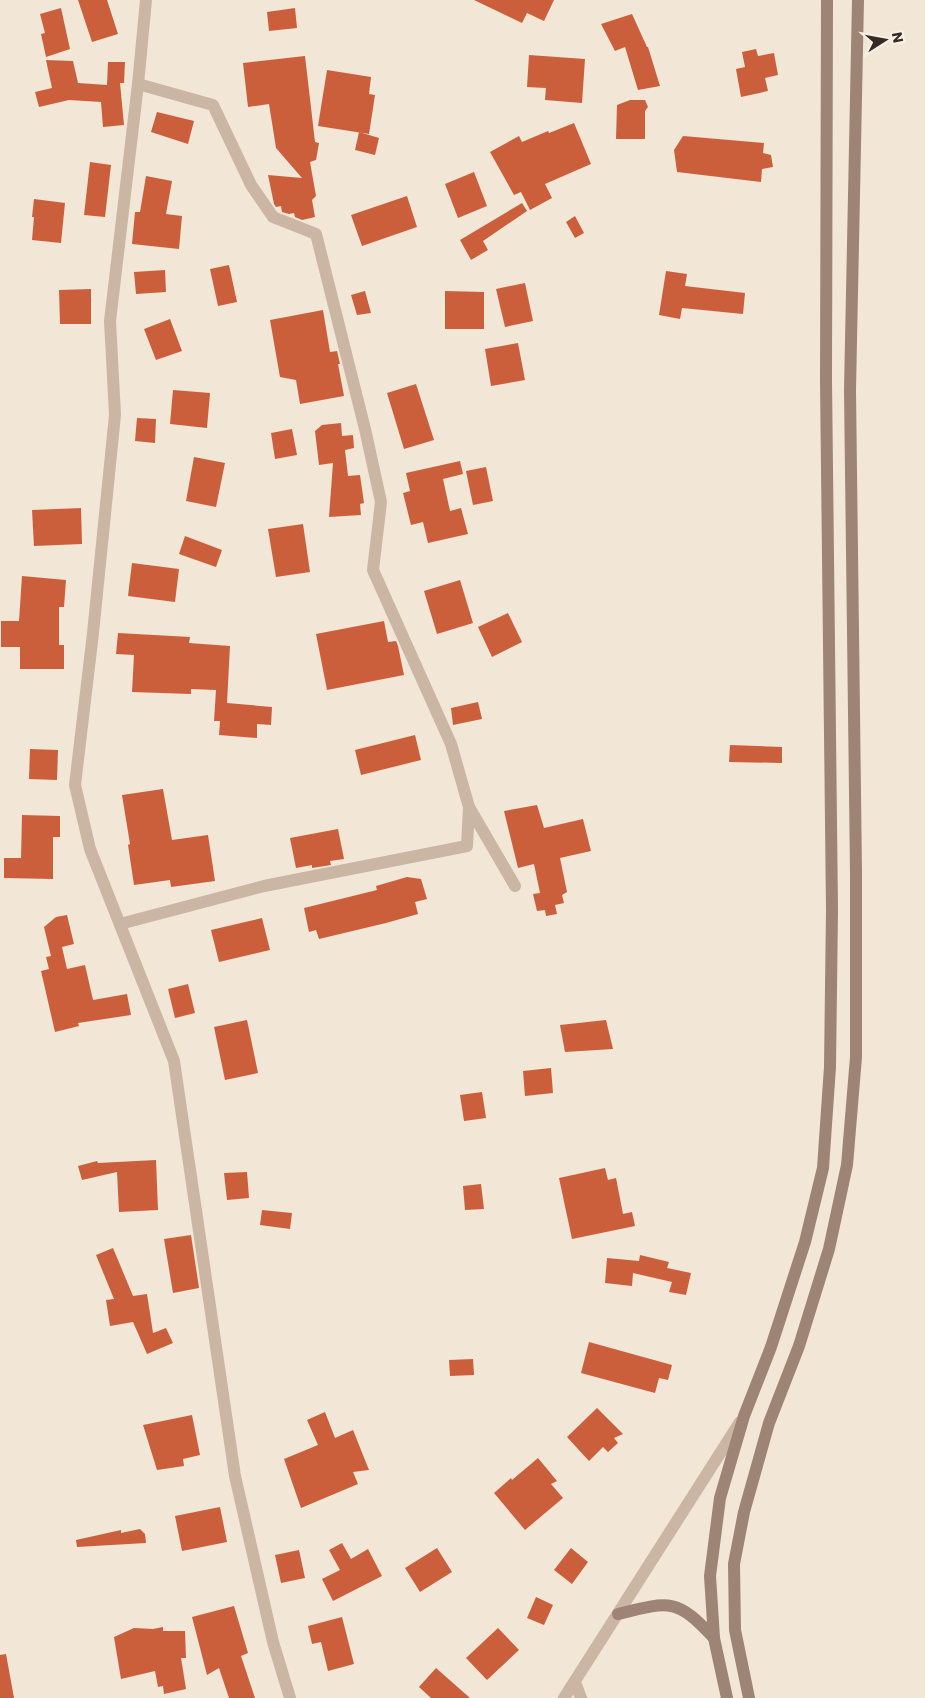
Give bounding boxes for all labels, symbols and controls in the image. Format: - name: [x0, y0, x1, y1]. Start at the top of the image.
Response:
- north arrow: [860, 15, 910, 65]
- text: N: [887, 30, 909, 45]

